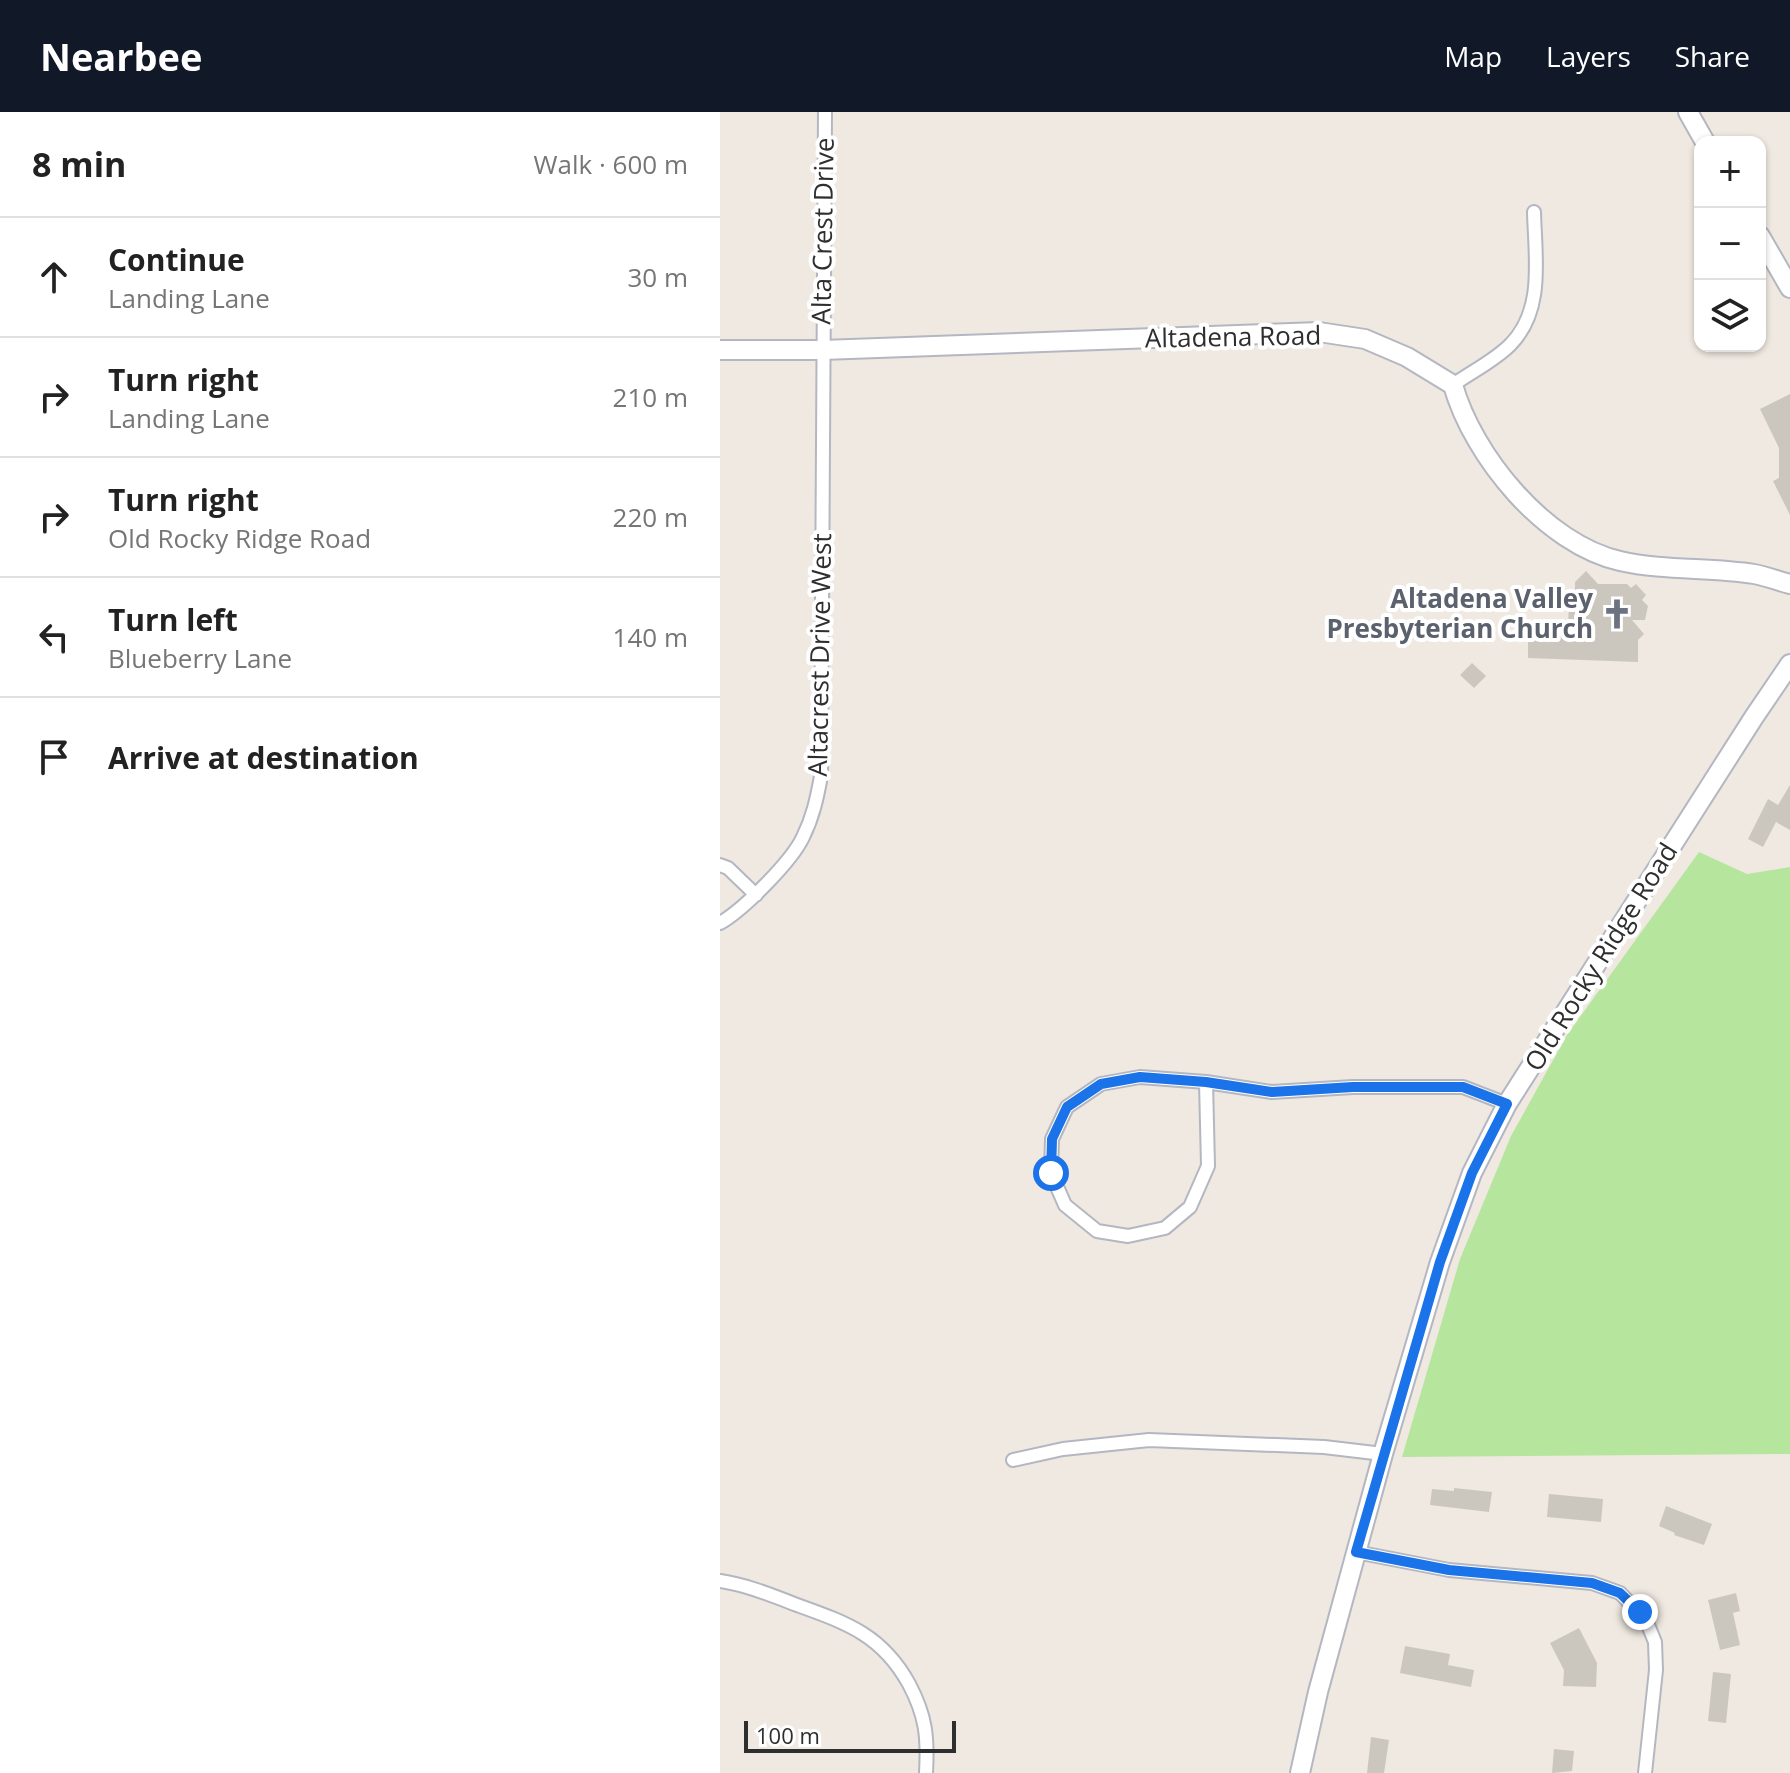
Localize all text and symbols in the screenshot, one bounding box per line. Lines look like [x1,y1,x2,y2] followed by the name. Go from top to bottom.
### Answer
[40,30,203,82] text: Nearbee
[1444,37,1502,75] text: Map
[1546,37,1631,75] text: Layers
[1675,37,1750,75] text: Share
[1694,136,1766,352] map controls
[1694,136,1766,208] button: +
[802,137,842,325] street label: Alta Crest Drive
[32,141,126,187] text: 8 min
[534,146,688,182] text: Walk · 600 m
[1694,208,1766,280] button: −
[108,239,245,280] text: Continue
[32,255,76,299] icon: ahead
[627,259,688,295] text: 30 m
[108,280,270,316] text: Landing Lane
[1694,280,1766,352] button: layers
[1144,316,1321,356] street label: Altadena Road
[108,359,259,400] text: Turn right
[32,375,76,419] icon: right
[613,379,688,415] text: 210 m
[108,400,270,436] text: Landing Lane
[108,479,259,520] text: Turn right
[32,495,76,539] icon: right
[613,499,688,535] text: 220 m
[108,520,371,556] text: Old Rocky Ridge Road
[799,533,839,777] street label: Altacrest Drive West
[1326,580,1593,646] place label: Altadena Valley Presbyterian Church
[1600,597,1634,631] church icon: Altadena Valley Presbyterian Church
[108,599,238,640] text: Turn left
[32,615,76,659] icon: left
[613,619,688,655] text: 140 m
[108,640,292,676] text: Blueberry Lane
[32,735,76,779] icon: arrive
[108,737,419,778] text: Arrive at destination
[1515,835,1685,1078] street label: Old Rocky Ridge Road
[1033,1155,1069,1191] route start
[1622,1594,1658,1630] route end
[744,1717,956,1753] scale bar
[756,1720,820,1750] text: 100 m

